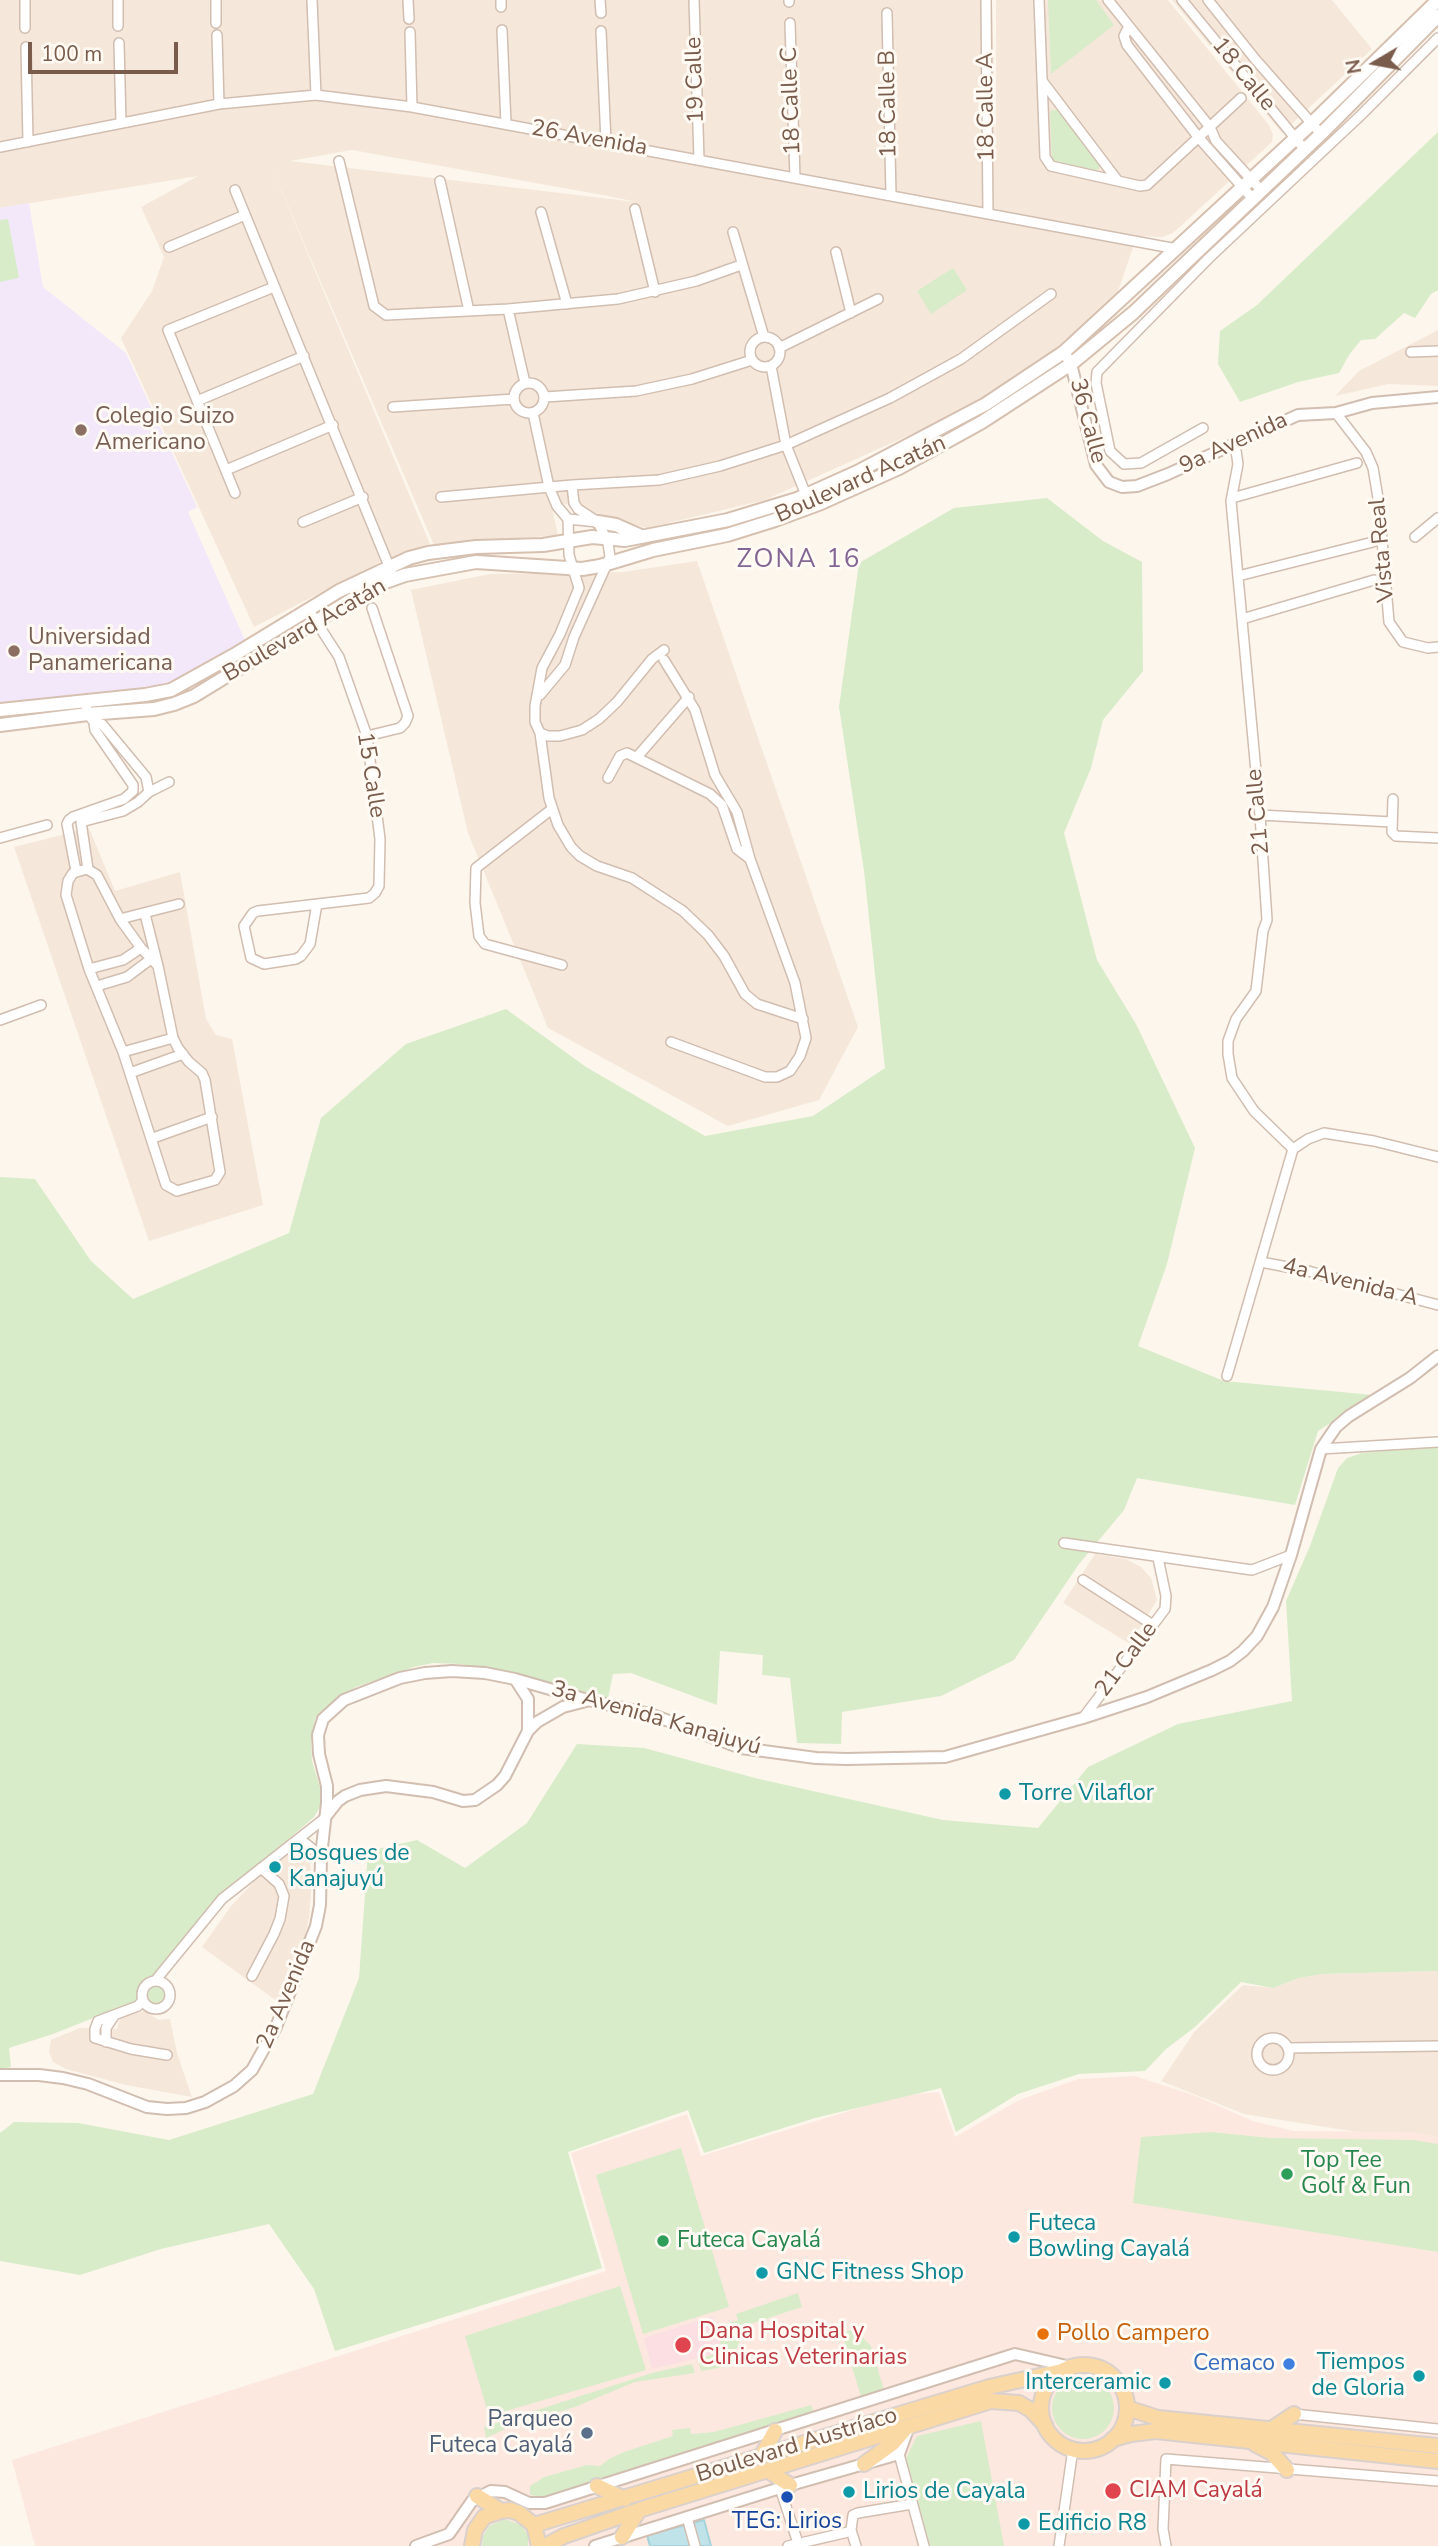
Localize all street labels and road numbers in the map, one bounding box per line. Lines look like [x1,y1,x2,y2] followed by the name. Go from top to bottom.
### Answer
[1205,33,1281,117] street label: 18 Calle
[681,36,711,124] street label: 19 Calle
[776,47,808,155] street label: 18 Calle C
[874,50,904,158] street label: 18 Calle B
[972,52,1002,162] street label: 18 Calle A
[529,115,649,163] street label: 26 Avenida
[1062,376,1112,466] street label: 36 Calle
[1176,407,1292,481] street label: 9a Avenida
[771,430,951,530] street label: Boulevard Acatán
[1365,497,1401,603] street label: Vista Real
[218,573,392,689] street label: Boulevard Acatán
[350,730,390,820] street label: 15 Calle
[1241,768,1277,856] street label: 21 Calle
[1279,1253,1421,1313] street label: 4a Avenida A
[1090,1617,1164,1703] street label: 21 Calle
[548,1676,764,1762] street label: 3a Avenida Kanajuyú
[252,1936,322,2054] street label: 2a Avenida
[693,2402,901,2490] street label: Boulevard Austríaco

